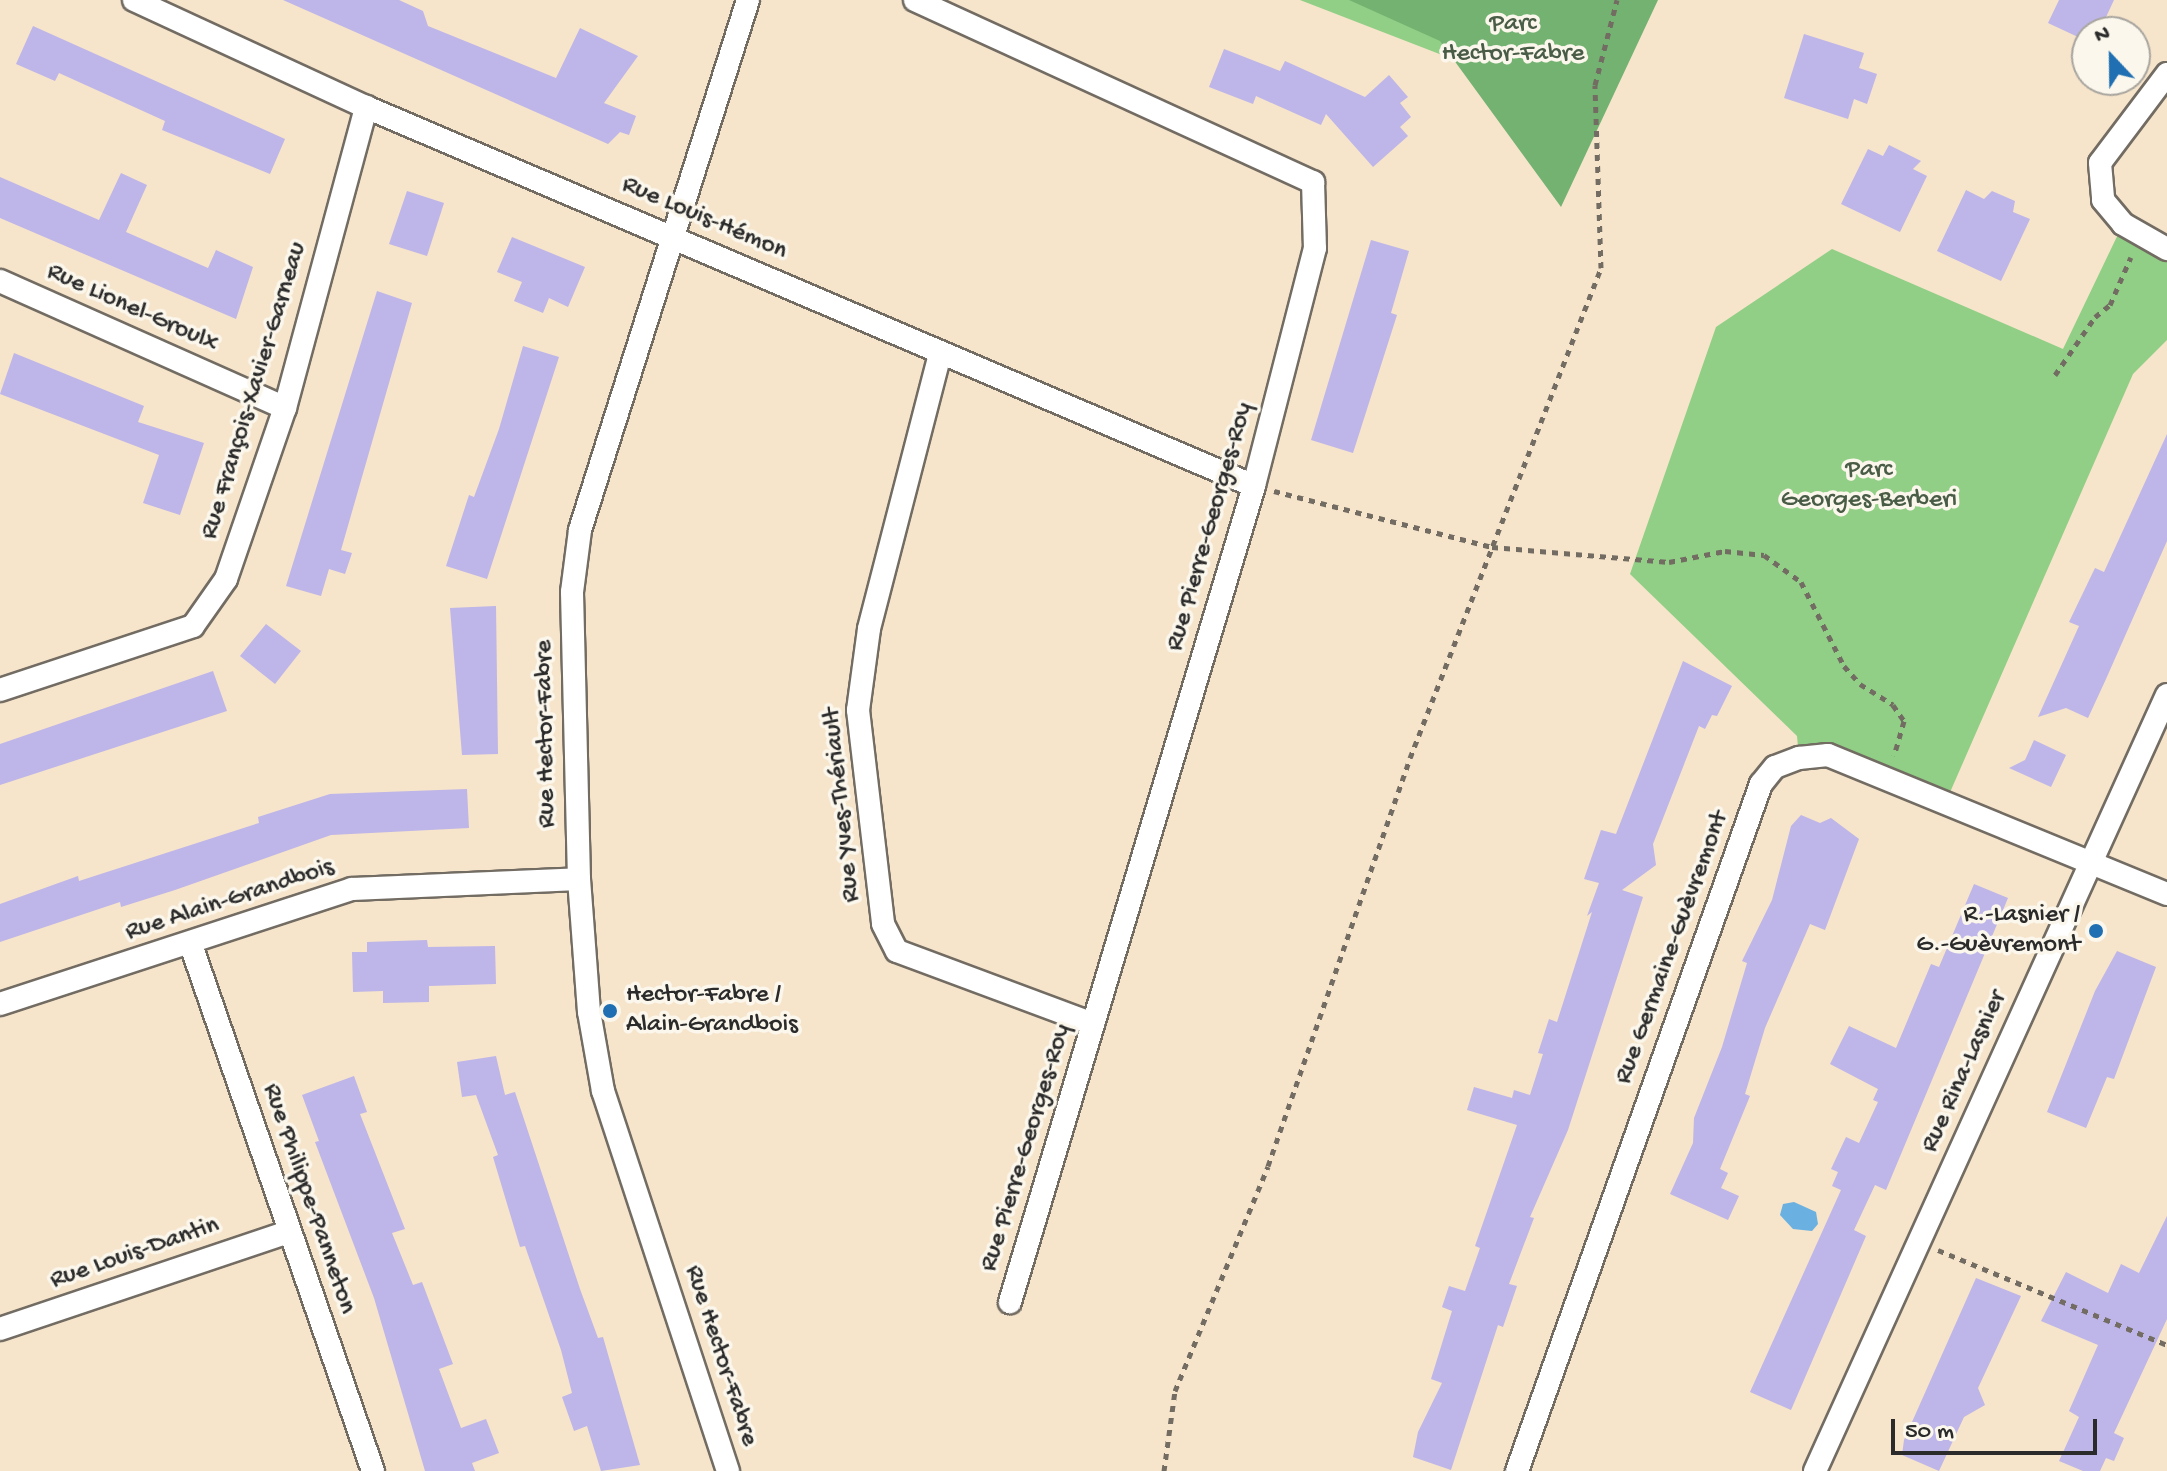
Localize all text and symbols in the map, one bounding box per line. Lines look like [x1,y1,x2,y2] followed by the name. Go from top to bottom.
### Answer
[1442,9,1584,70] park label: Parc Hector-Fabre
[2071,16,2151,96] north arrow
[2091,21,2114,50] text: N
[617,170,791,268] street label: Rue Louis-Hémon
[195,239,315,543] street label: Rue François-Xavier-Garneau
[41,257,223,361] street label: Rue Lionel-Groulx
[1161,399,1261,655] street label: Rue Pierre-Georges-Roy
[1781,455,1957,516] park label: Parc Georges-Berberi
[530,640,564,828] street label: Rue Hector-Fabre
[817,706,869,904] street label: Rue Yves-Thériault
[1609,807,1737,1089] street label: Rue Germaine-Guèvremont
[122,853,338,949] street label: Rue Alain-Grandbois
[1916,900,2080,962] place label: R.-Lasnier / G.-Guèvremont
[2087,922,2105,940] marker: R.-Lasnier / G.-Guèvremont
[626,980,798,1042] place label: Hector-Fabre / Alain-Grandbois
[1915,986,2015,1158] street label: Rue Rina-Lasnier
[601,1002,619,1020] marker: Hector-Fabre / Alain-Grandbois
[974,1020,1080,1276] street label: Rue Pierre-Georges-Roy
[254,1080,362,1318] street label: Rue Philippe-Panneton
[47,1211,223,1297] street label: Rue Louis-Dantin
[676,1262,764,1450] street label: Rue Hector-Fabre
[1895,1403,2101,1453] scale bar
[1905,1418,1954,1447] text: 50 m

